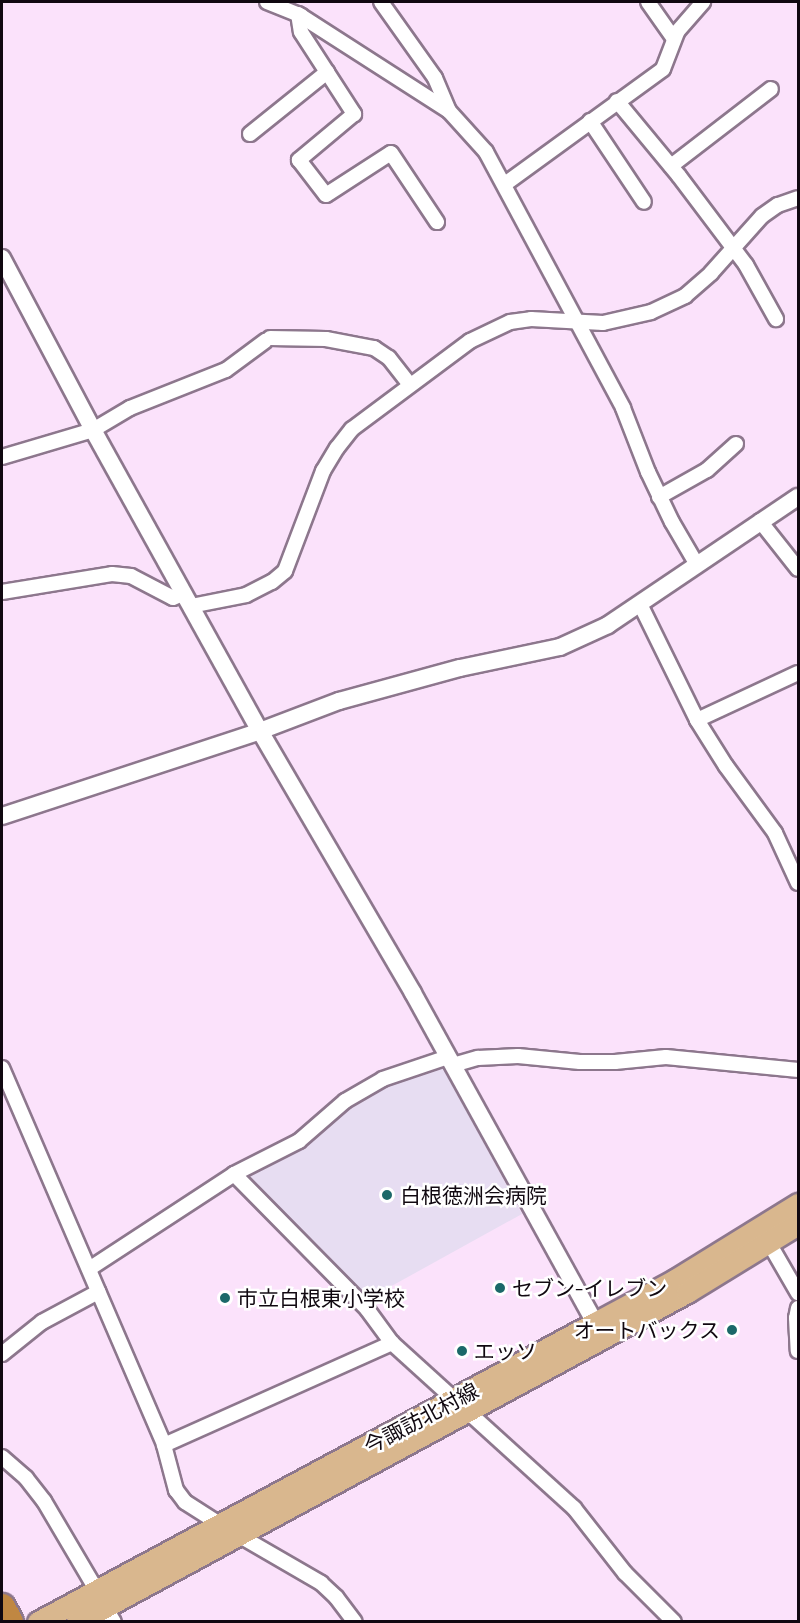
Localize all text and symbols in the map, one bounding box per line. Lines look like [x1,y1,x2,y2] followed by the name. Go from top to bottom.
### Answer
[400,1182,547,1208] place label: 白根徳洲会病院
[378,1186,396,1204] marker: 白根徳洲会病院
[512,1275,667,1301] place label: セブン-イレブン
[493,1281,507,1295] marker: セブン-イレブン
[237,1285,405,1311] place label: 市立白根東小学校
[218,1291,232,1305] marker: 市立白根東小学校
[573,1317,720,1343] place label: オートバックス
[725,1323,739,1337] marker: オートバックス
[474,1338,537,1364] place label: エッソ
[455,1344,469,1358] marker: エッソ
[359,1377,483,1459] street label: 今諏訪北村線

